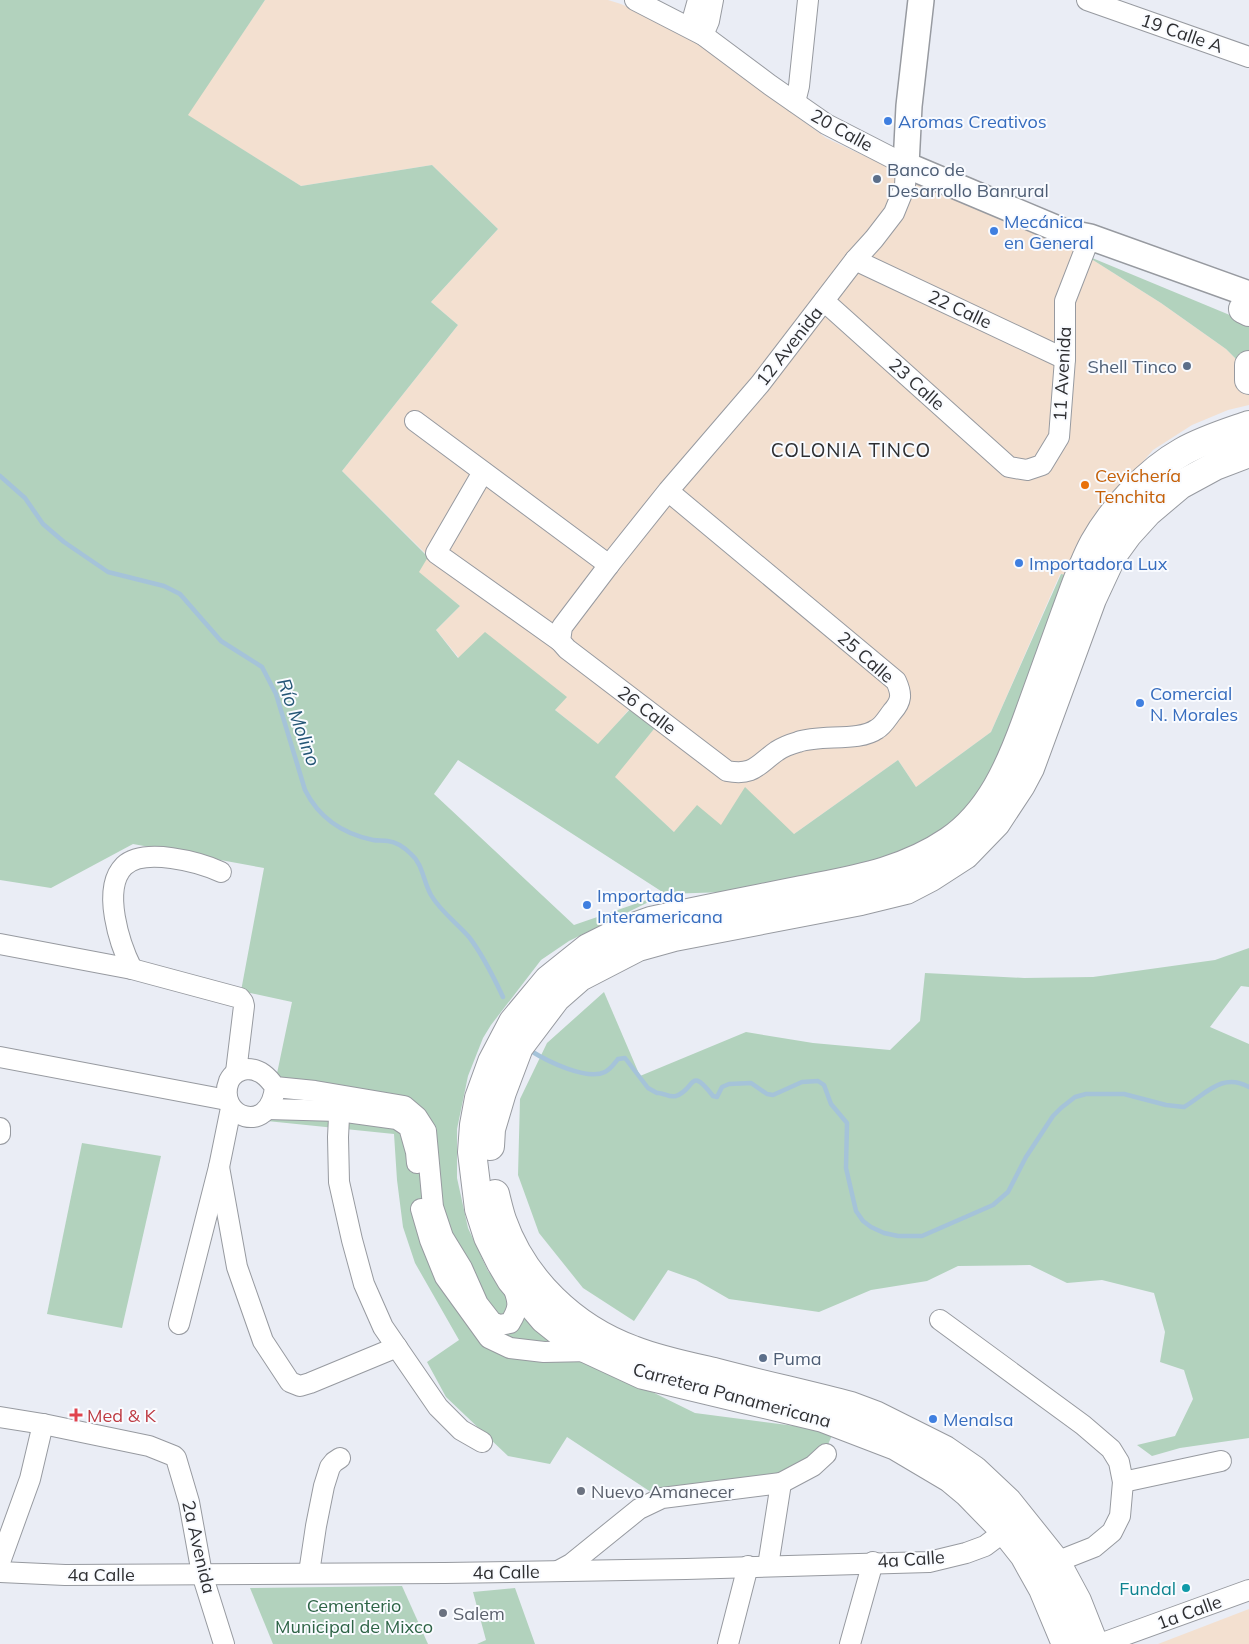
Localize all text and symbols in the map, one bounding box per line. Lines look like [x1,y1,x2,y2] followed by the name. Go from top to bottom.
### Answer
[1138,8,1226,58] street label: 19 Calle A
[807,104,877,156] street label: 20 Calle
[898,110,1047,133] place label: Aromas Creativos
[882,115,894,127] marker: Aromas Creativos
[887,158,1049,202] place label: Banco de Desarrollo Banrural
[871,173,883,185] marker: Banco de Desarrollo Banrural
[1004,210,1094,254] place label: Mecánica en General
[988,225,1000,237] marker: Mecánica en General
[925,284,995,334] street label: 22 Calle
[751,302,827,390] street label: 12 Avenida
[1048,326,1076,422] street label: 11 Avenida
[884,353,950,415] street label: 23 Calle
[1087,355,1177,378] place label: Shell Tinco
[1181,360,1193,372] marker: Shell Tinco
[771,438,931,462] district label: COLONIA TINCO
[1095,464,1181,508] place label: Cevichería Tenchita
[1079,479,1091,491] marker: Cevichería Tenchita
[1029,552,1168,575] place label: Importadora Lux
[1013,557,1025,569] marker: Importadora Lux
[833,626,899,688] street label: 25 Calle
[272,675,326,769] water label: Río Molino
[613,681,681,739] street label: 26 Calle
[1150,682,1238,726] place label: Comercial N. Morales
[1134,697,1146,709] marker: Comercial N. Morales
[597,884,723,928] place label: Importada Interamericana
[581,899,593,911] marker: Importada Interamericana
[773,1347,822,1370] place label: Puma
[757,1352,769,1364] marker: Puma
[630,1357,834,1433] street label: Carretera Panamericana
[87,1404,157,1427] place label: Med & K
[69,1408,83,1422] marker: Med & K
[943,1408,1014,1431] place label: Menalsa
[927,1413,939,1425] marker: Menalsa
[591,1480,735,1503] place label: Nuevo Amanecer
[575,1485,587,1497] marker: Nuevo Amanecer
[177,1498,221,1596] street label: 2a Avenida
[877,1545,945,1573] street label: 4a Calle
[472,1560,540,1584] street label: 4a Calle
[67,1563,135,1586] street label: 4a Calle
[1119,1577,1176,1600] place label: Fundal
[1180,1582,1192,1594] marker: Fundal
[1153,1590,1225,1634] street label: 1a Calle
[275,1594,433,1638] park label: Cementerio Municipal de Mixco
[453,1602,505,1625] place label: Salem
[437,1607,449,1619] marker: Salem

